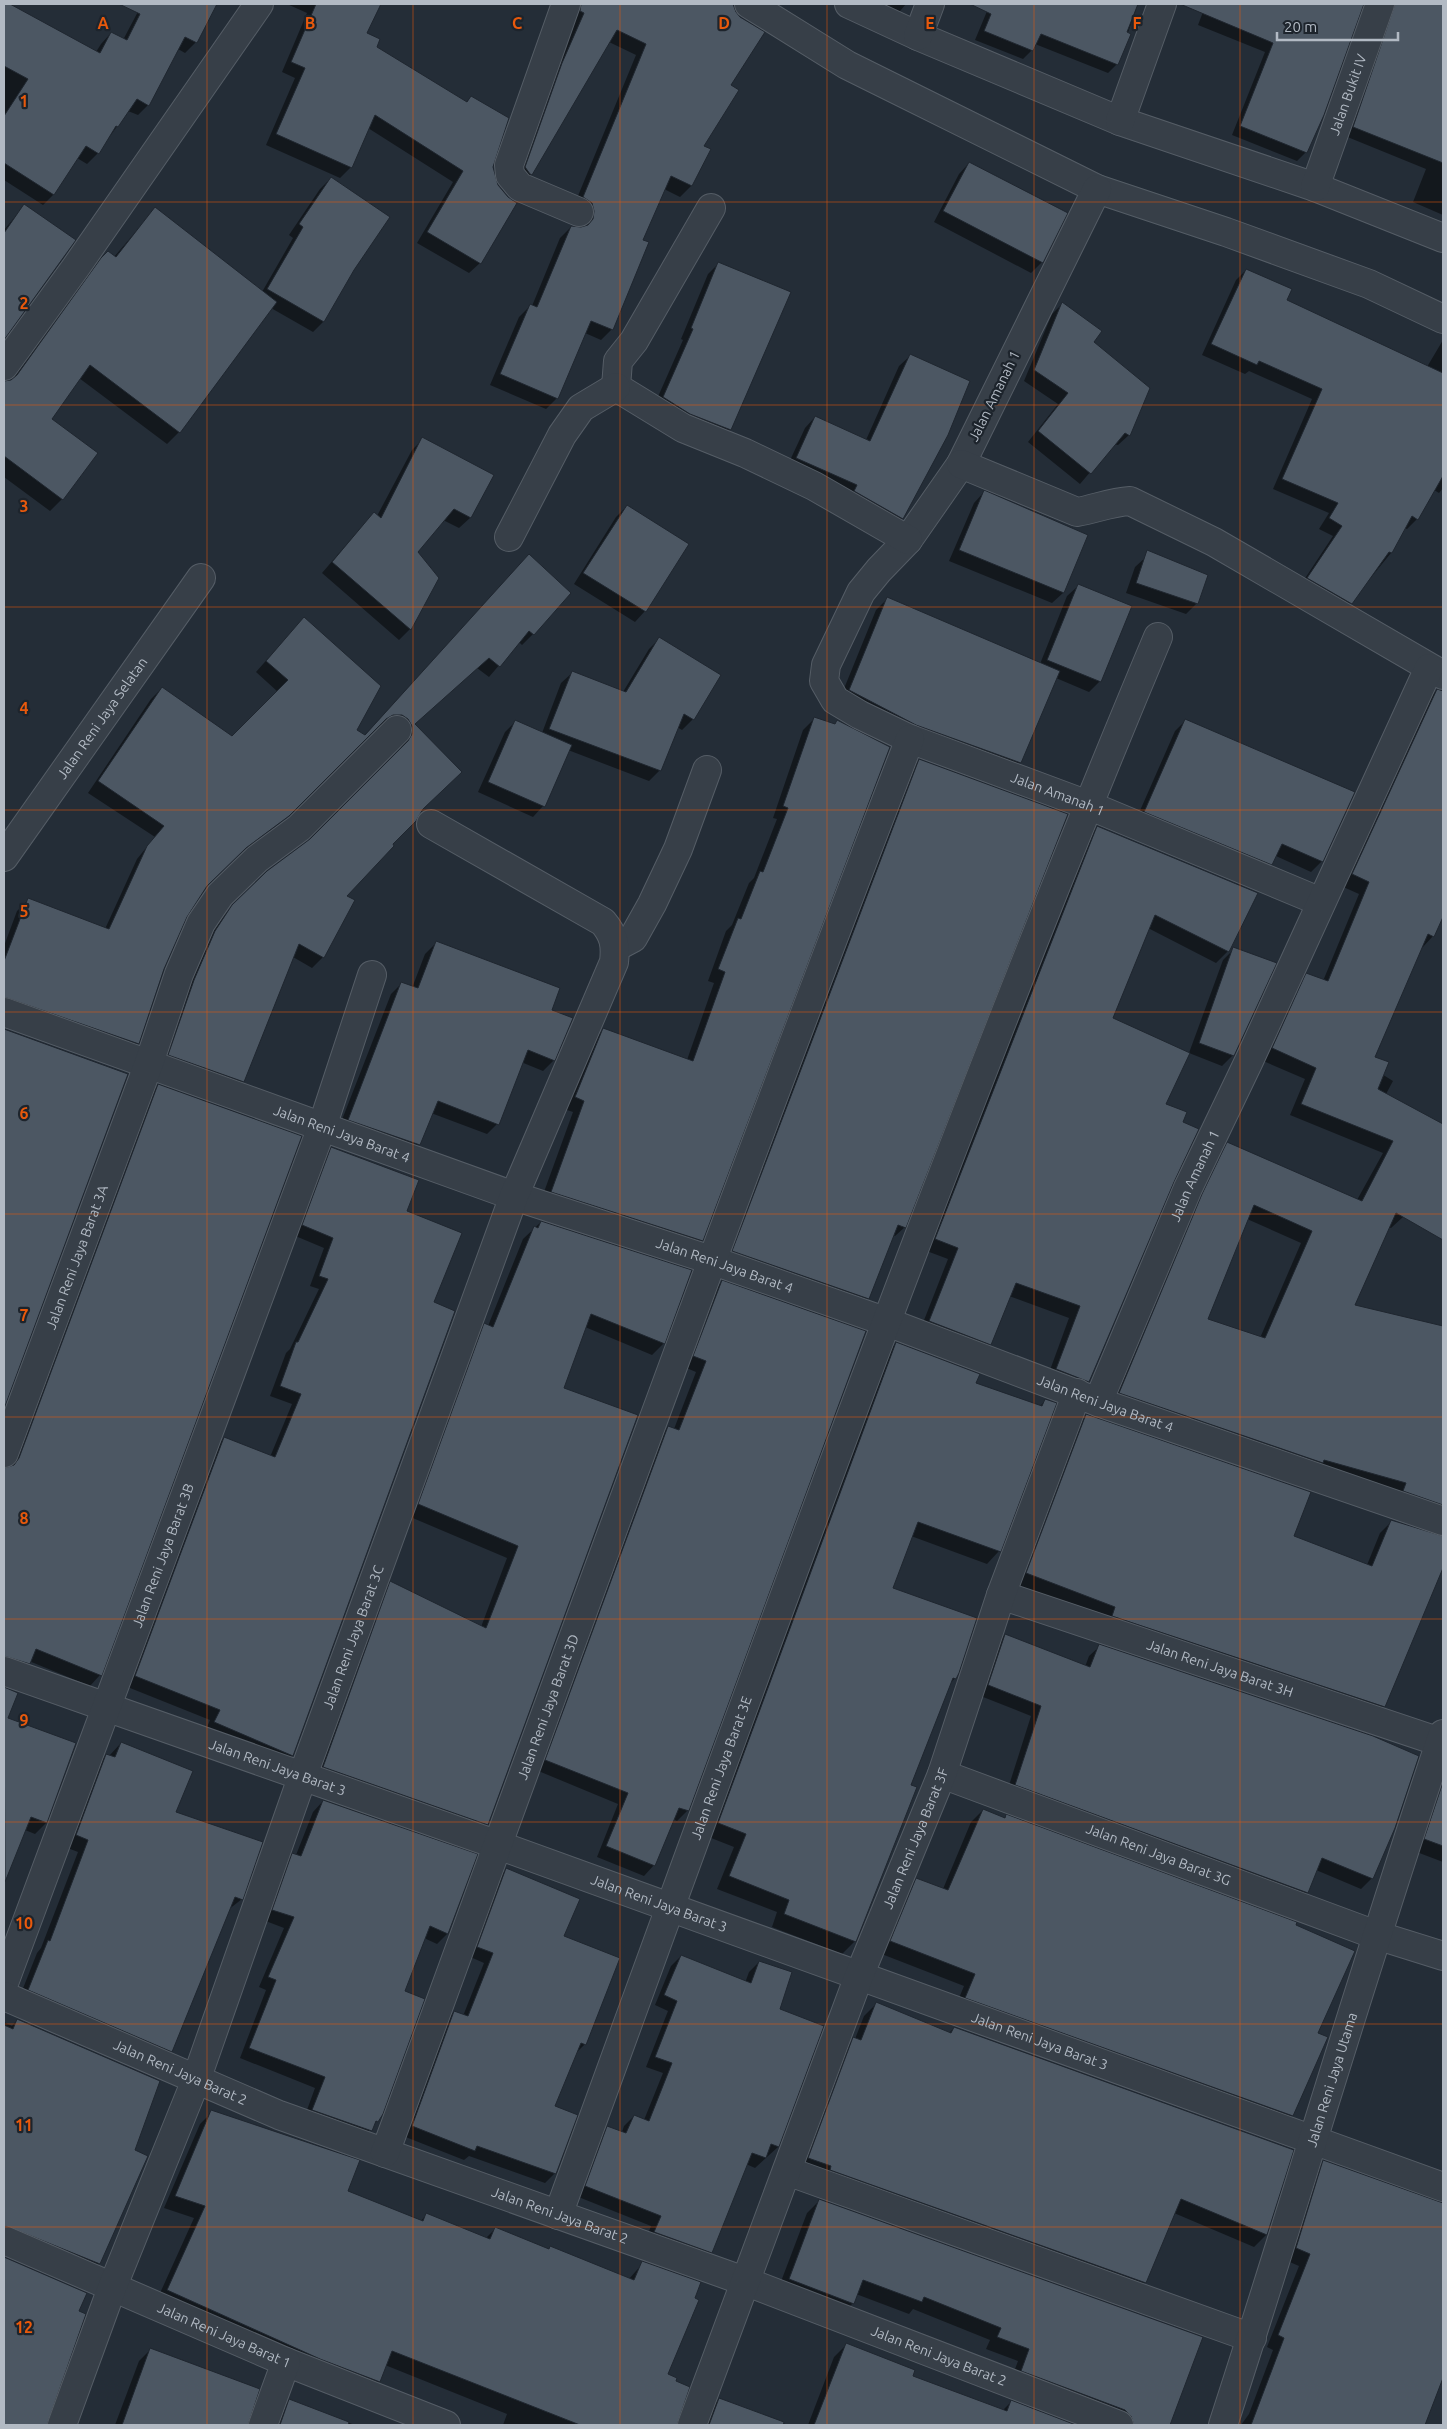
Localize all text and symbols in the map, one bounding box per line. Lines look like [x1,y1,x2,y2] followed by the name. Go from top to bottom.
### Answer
[1277,10,1398,42] scale bar
[97,14,109,32] text: A
[305,14,315,32] text: B
[512,14,522,32] text: C
[718,14,730,32] text: D
[925,14,935,32] text: E
[1133,14,1142,32] text: F
[1284,18,1317,35] text: 20 m
[1326,52,1370,137] street label: Jalan Bukit IV
[19,92,29,110] text: 1
[19,294,29,312] text: 2
[965,348,1023,444] street label: Jalan Amanah 1
[19,497,29,515] text: 3
[54,654,150,782] street label: Jalan Reni Jaya Selatan
[19,699,29,717] text: 4
[1009,769,1107,819] street label: Jalan Amanah 1
[19,902,29,920] text: 5
[271,1102,412,1166] street label: Jalan Reni Jaya Barat 4
[19,1104,29,1122] text: 6
[1167,1127,1223,1224] street label: Jalan Amanah 1
[43,1183,111,1332] street label: Jalan Reni Jaya Barat 3A
[654,1235,795,1296] street label: Jalan Reni Jaya Barat 4
[19,1306,29,1324] text: 7
[1035,1372,1176,1435] street label: Jalan Reni Jaya Barat 4
[129,1481,197,1630] street label: Jalan Reni Jaya Barat 3B
[19,1509,29,1527] text: 8
[320,1563,387,1712] street label: Jalan Reni Jaya Barat 3C
[514,1632,582,1782] street label: Jalan Reni Jaya Barat 3D
[1145,1636,1295,1700] street label: Jalan Reni Jaya Barat 3H
[688,1694,755,1842] street label: Jalan Reni Jaya Barat 3E
[19,1711,29,1729] text: 9
[207,1736,348,1799] street label: Jalan Reni Jaya Barat 3
[879,1766,952,1911] street label: Jalan Reni Jaya Barat 3F
[1084,1820,1233,1888] street label: Jalan Reni Jaya Barat 3G
[589,1871,729,1935] street label: Jalan Reni Jaya Barat 3
[15,1914,33,1932] text: 10
[970,2009,1110,2073] street label: Jalan Reni Jaya Barat 3
[1303,2010,1360,2149] street label: Jalan Reni Jaya Utama
[111,2036,249,2108] street label: Jalan Reni Jaya Barat 2
[15,2116,33,2134] text: 11
[490,2184,630,2247] street label: Jalan Reni Jaya Barat 2
[155,2299,293,2371] street label: Jalan Reni Jaya Barat 1
[15,2318,33,2336] text: 12
[869,2322,1009,2389] street label: Jalan Reni Jaya Barat 2

